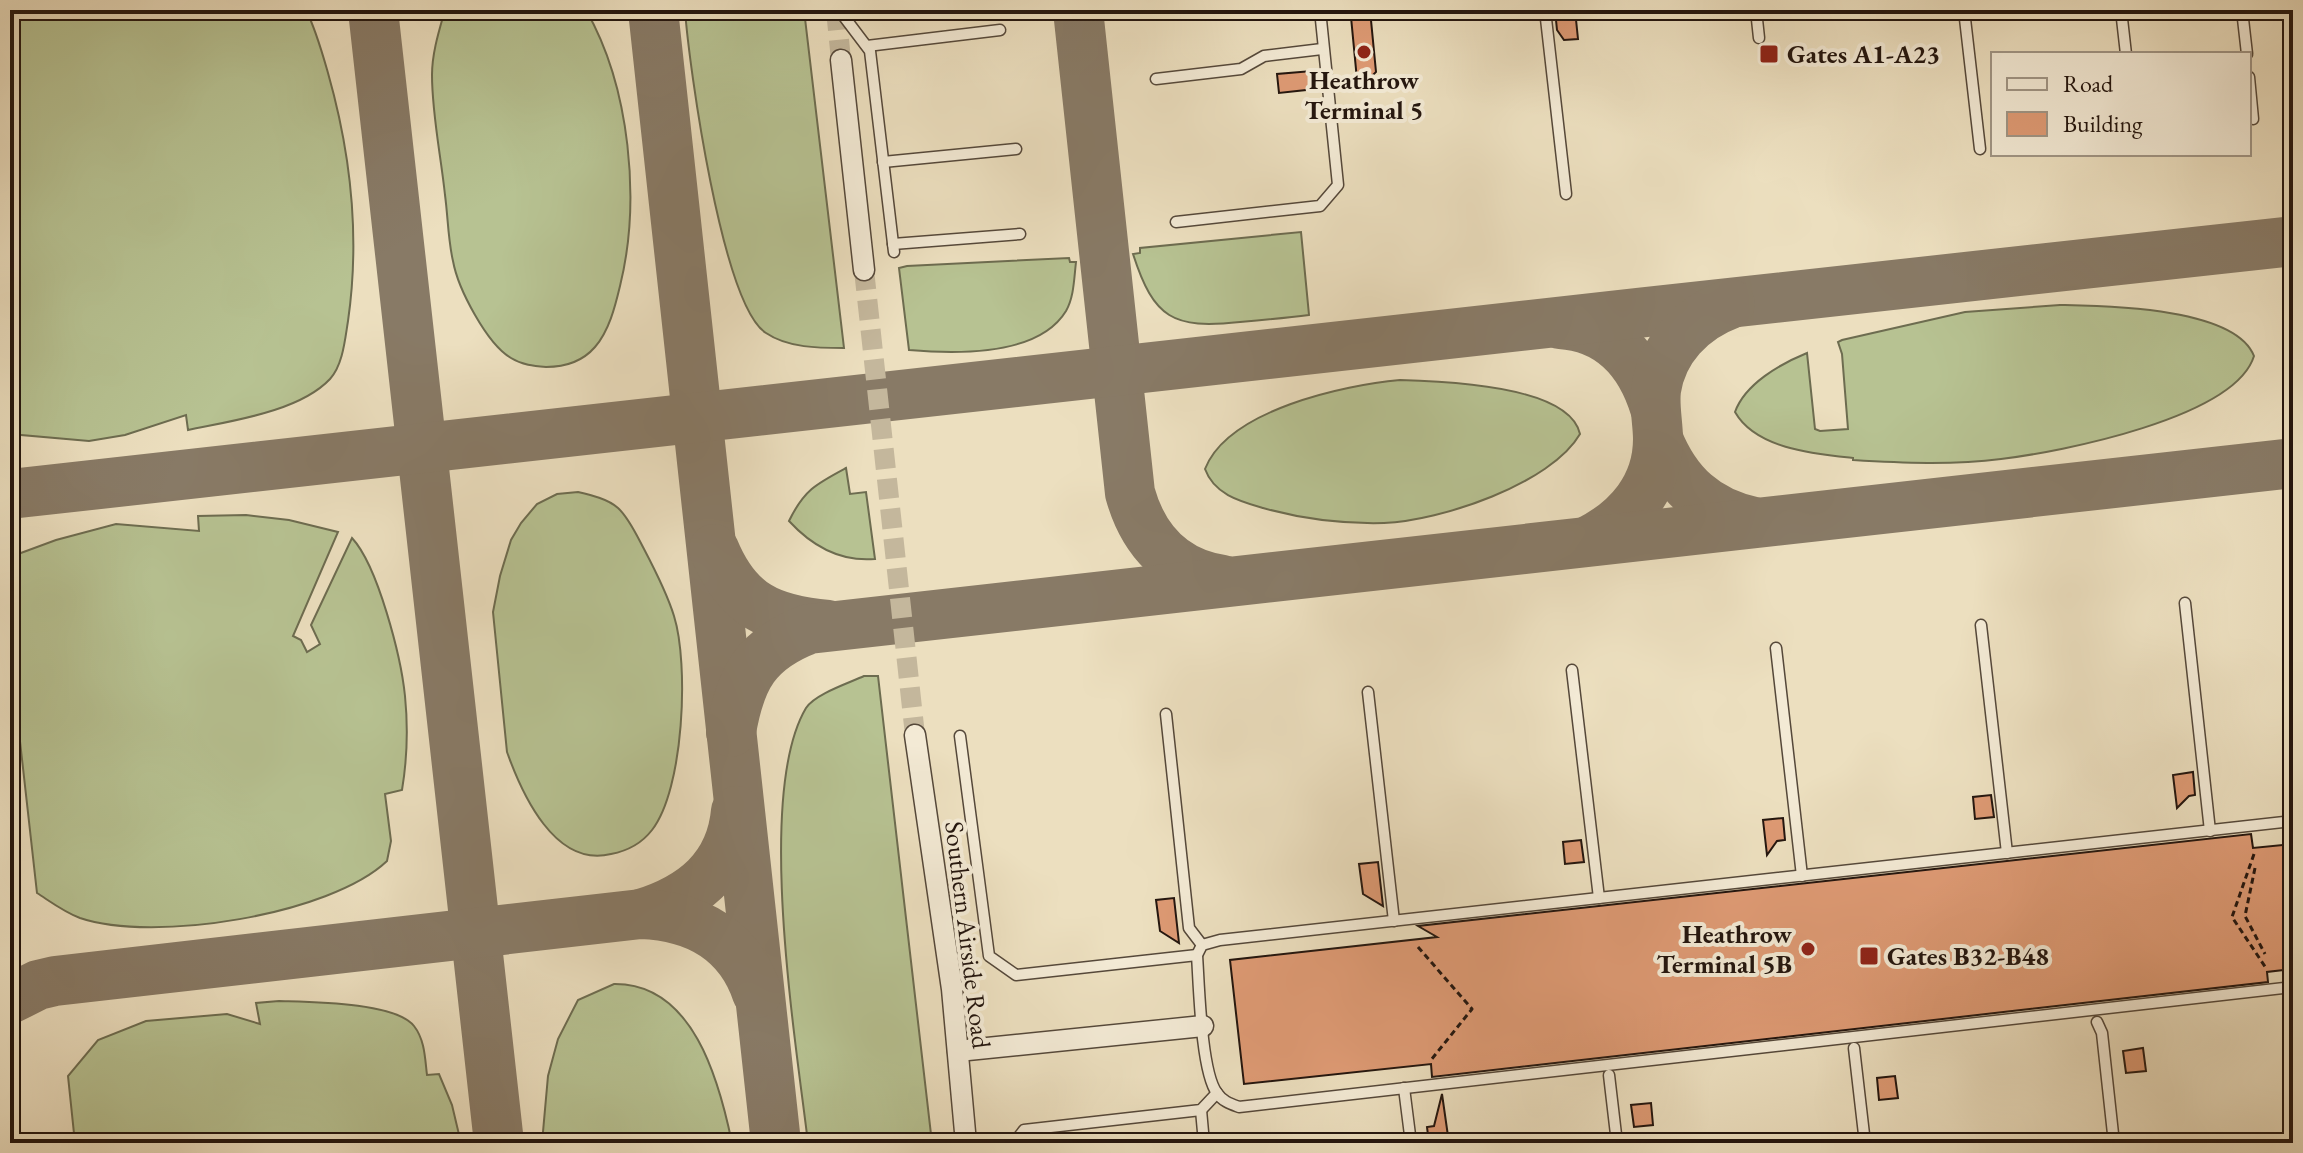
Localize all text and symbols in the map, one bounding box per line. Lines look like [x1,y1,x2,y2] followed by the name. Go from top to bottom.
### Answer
[1787,37,1940,71] place label: Gates A1-A23
[1355,43,1373,61] marker: Heathrow Terminal 5
[1758,43,1780,65] marker: Gates A1-A23
[1991,52,2251,156] legend
[1304,63,1424,127] place label: Heathrow Terminal 5
[2063,68,2114,99] text: Road
[2063,108,2143,139] text: Building
[937,819,999,1051] street label: Southern Airside Road
[1656,917,1792,981] place label: Heathrow Terminal 5B
[1887,939,2049,973] place label: Gates B32-B48
[1799,940,1817,958] marker: Heathrow Terminal 5B
[1858,945,1880,967] marker: Gates B32-B48

